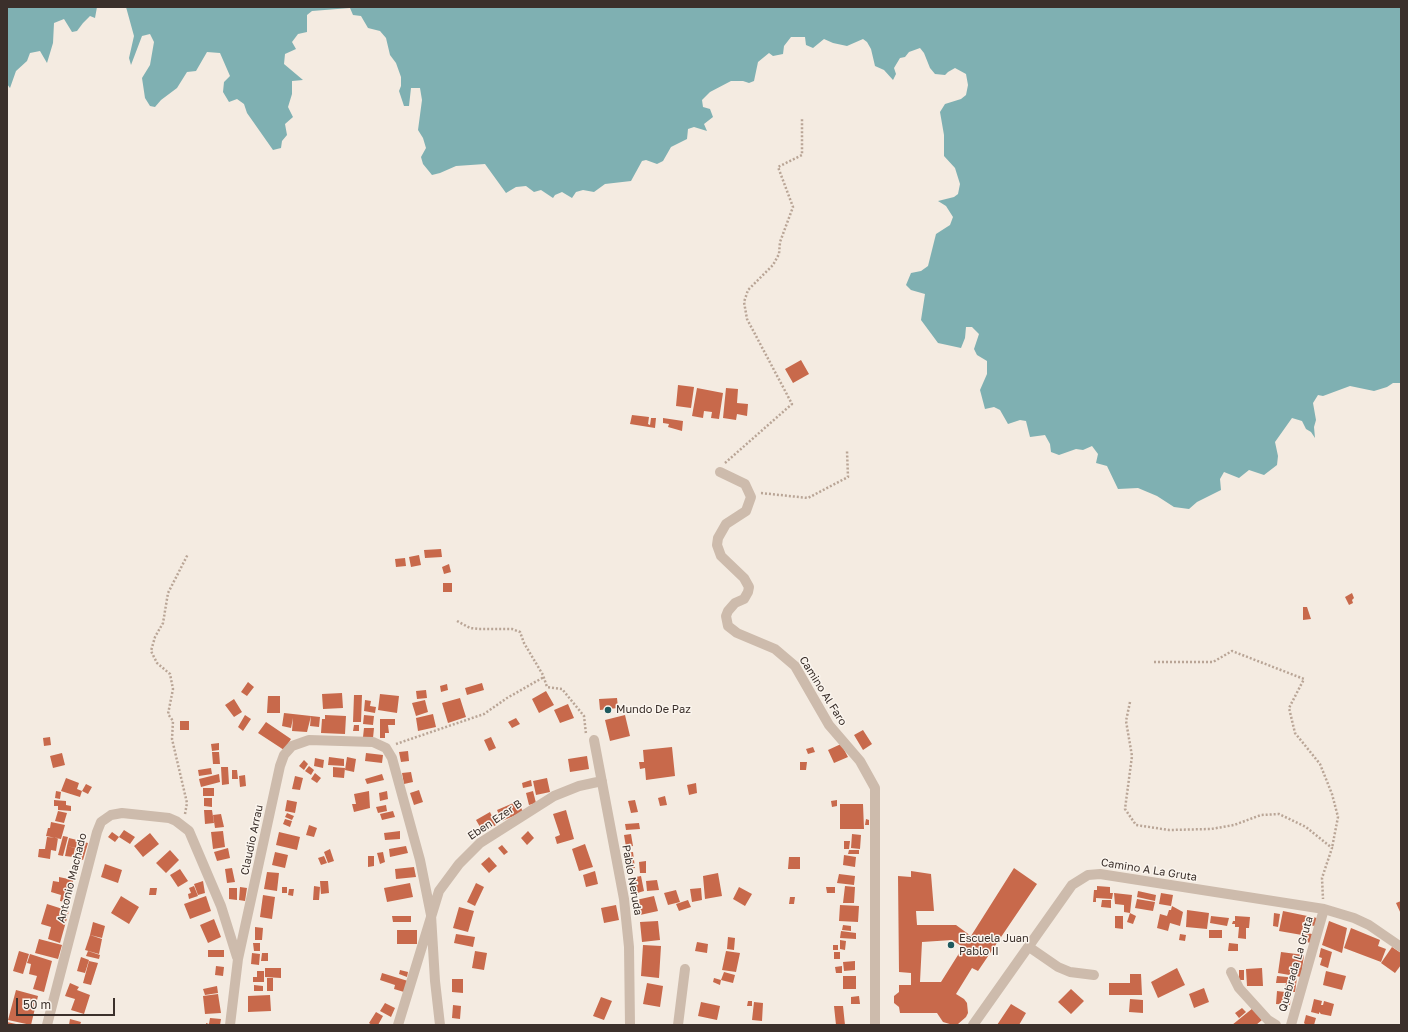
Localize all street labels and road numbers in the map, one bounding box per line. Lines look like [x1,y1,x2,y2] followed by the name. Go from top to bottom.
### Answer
[796,654,850,728] street label: Camino Al Faro
[465,797,525,843] street label: Eben Ezer B
[238,804,266,876] street label: Claudio Arrau
[54,832,90,924] street label: Antonio Machado
[619,844,645,916] street label: Pablo Neruda
[1100,856,1198,884] street label: Camino A La Gruta
[1276,915,1316,1013] street label: Quebrada La Gruta

